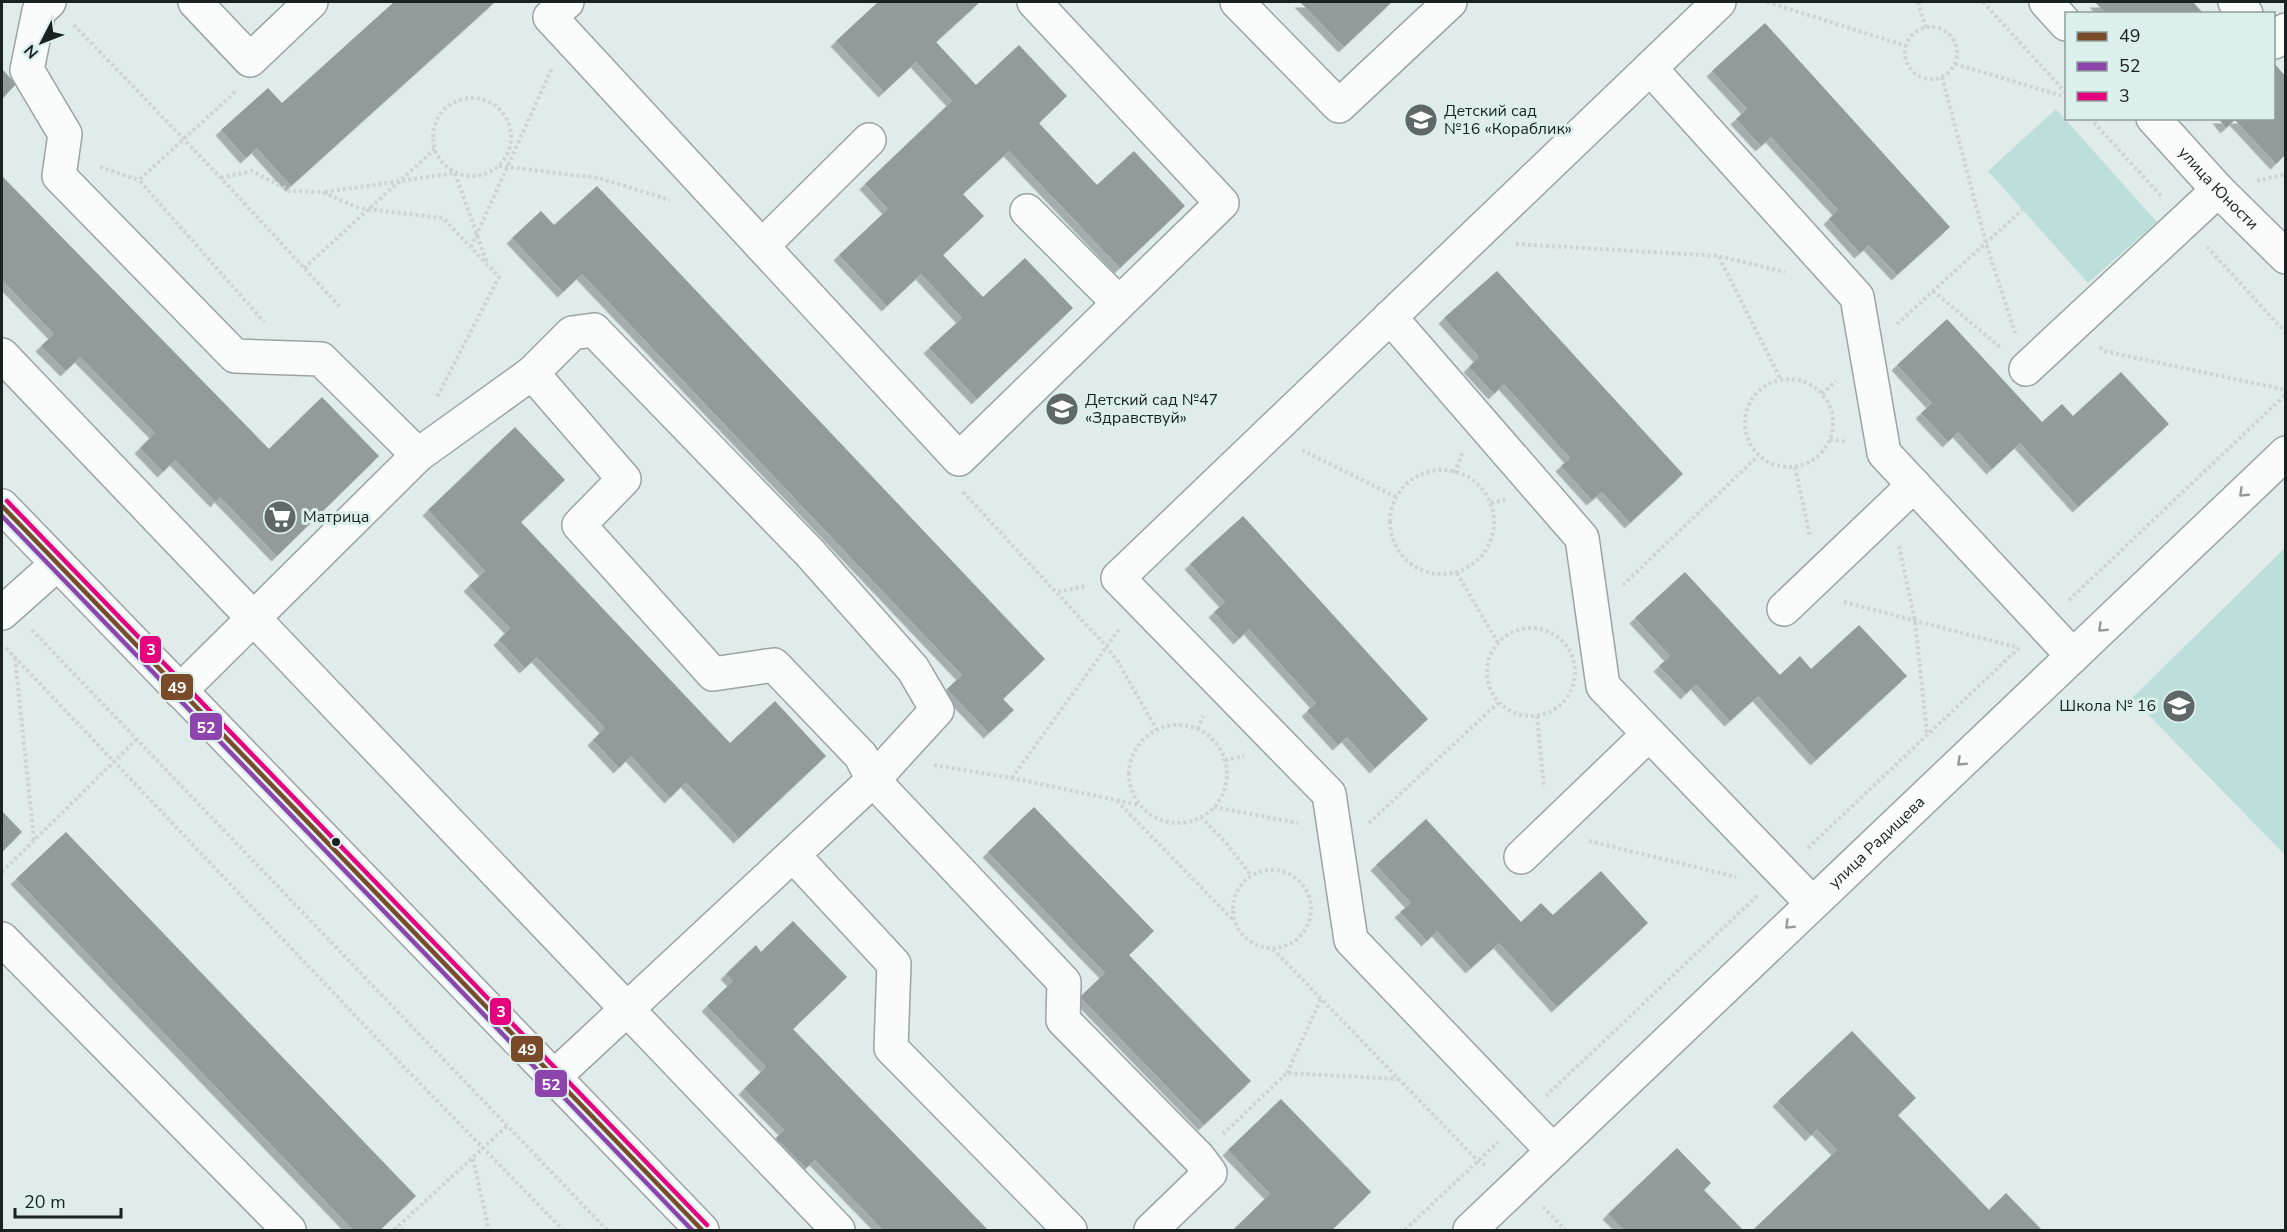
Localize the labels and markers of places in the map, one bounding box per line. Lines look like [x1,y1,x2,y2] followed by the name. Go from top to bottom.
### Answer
[1444,100,1572,140] place label: Детский сад №16 «Кораблик»
[1403,102,1439,138] school or university icon: Детский сад №16 «Кораблик»
[1085,389,1218,429] place label: Детский сад №47 «Здравствуй»
[1044,391,1080,427] school or university icon: Детский сад №47 «Здравствуй»
[262,499,298,535] supermarket icon: Матрица
[303,506,369,528] place label: Матрица
[2161,688,2197,724] school or university icon: Школа № 16
[2059,695,2156,717] place label: Школа № 16
[330,836,342,848] unlabelled marker

